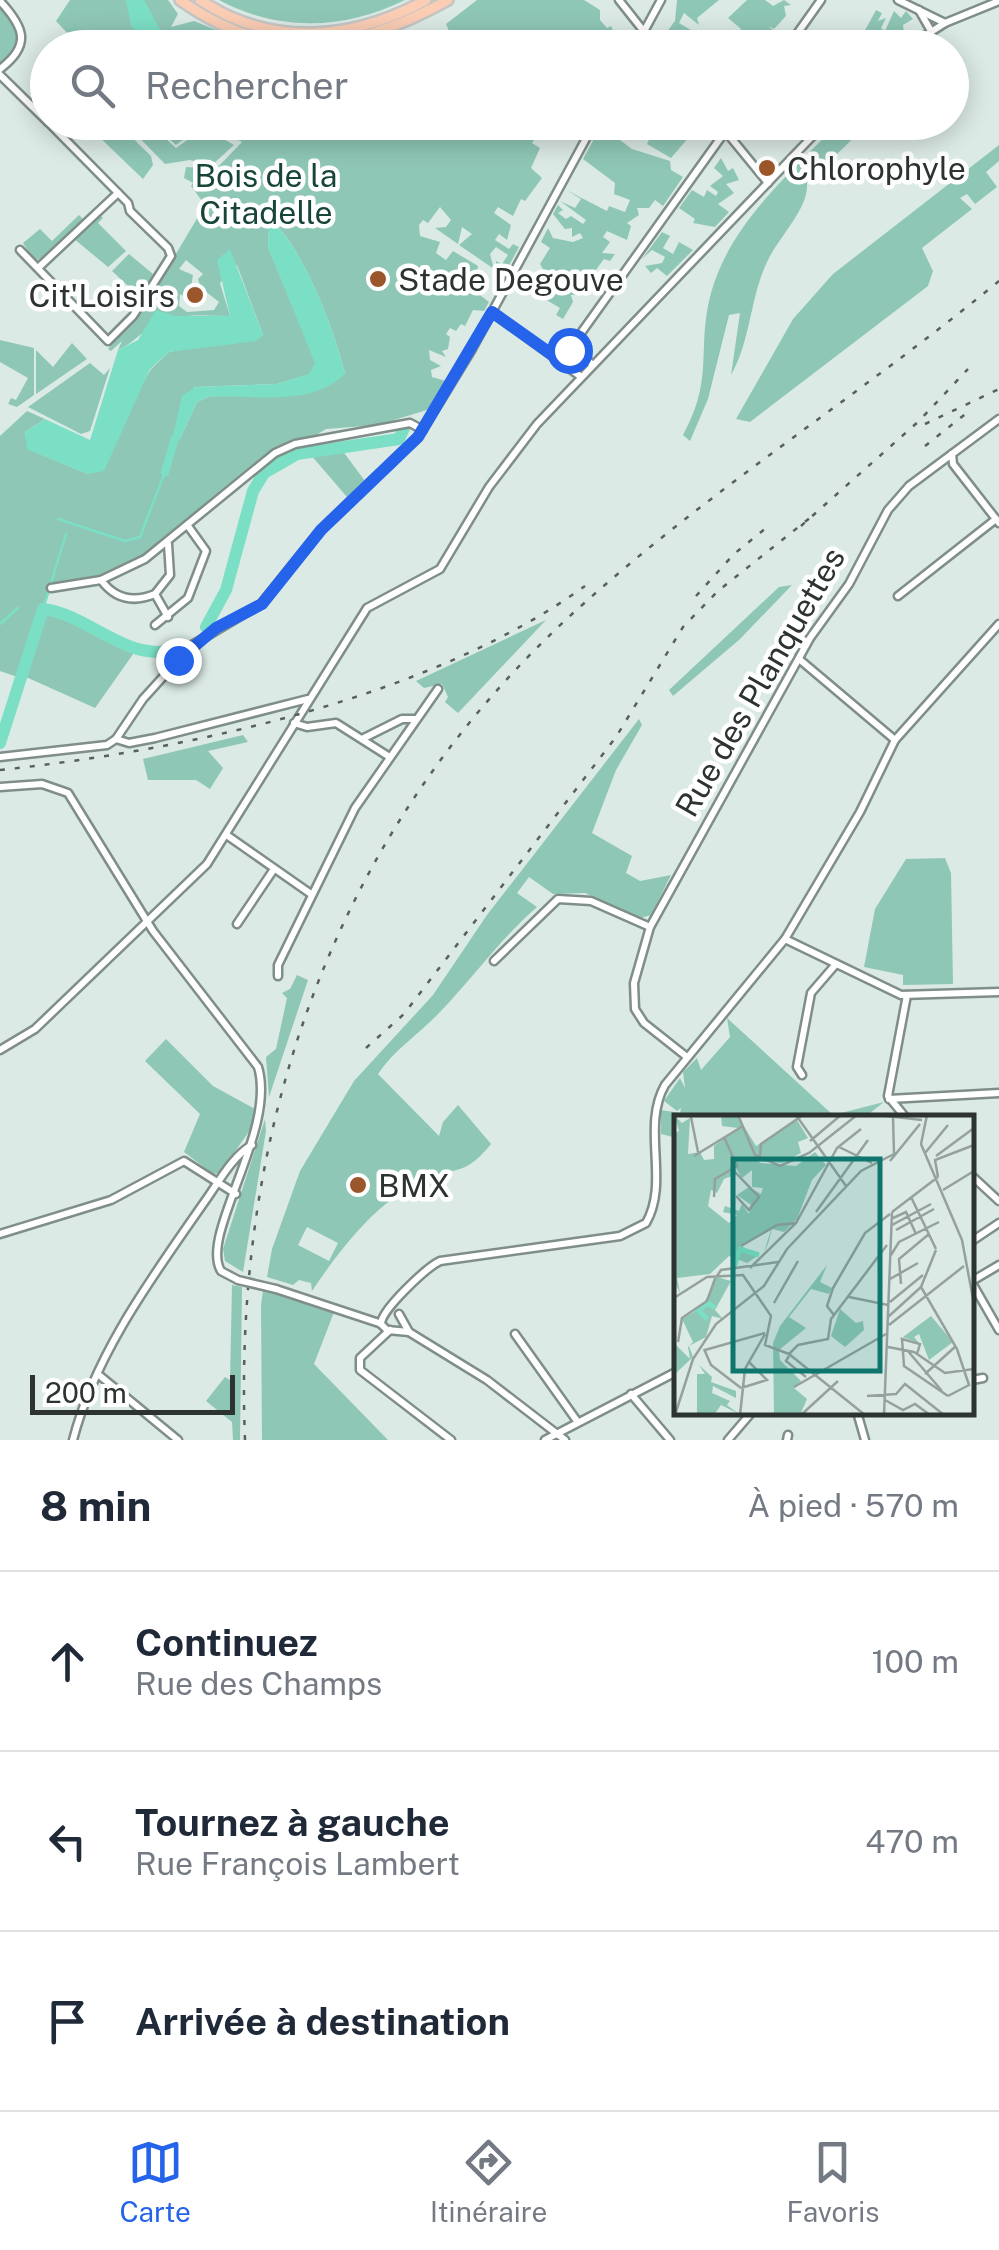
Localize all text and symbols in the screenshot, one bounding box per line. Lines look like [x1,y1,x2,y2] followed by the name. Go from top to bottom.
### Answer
[30,30,969,140] search box
[65,58,120,113] icon: search
[145,63,349,108] text: Rechercher
[787,150,966,187] place label: Chlorophyle
[194,157,338,231] park label: Bois de la Citadelle
[756,157,778,179] marker: Chlorophyle
[398,261,624,298] place label: Stade Degouve
[367,268,389,290] marker: Stade Degouve
[29,277,175,314] place label: Cit'Loisirs
[184,284,206,306] marker: Cit'Loisirs
[547,328,593,374] route start
[668,541,852,823] street label: Rue des Planquettes
[156,638,202,684] route end
[674,1115,974,1415] inset map
[378,1167,450,1204] place label: BMX
[347,1174,369,1196] marker: BMX
[30,1370,235,1414] scale bar
[45,1376,127,1409] text: 200 m
[40,1481,152,1530] text: 8 min
[748,1487,959,1524] text: À pied · 570 m
[135,1620,318,1665] text: Continuez
[40,1634,95,1689] icon: ahead
[872,1643,959,1680] text: 100 m
[135,1665,382,1702] text: Rue des Champs
[135,1800,450,1845] text: Tournez à gauche
[40,1814,95,1869] icon: left
[865,1823,959,1860] text: 470 m
[135,1845,460,1882] text: Rue François Lambert
[40,1994,95,2049] icon: arrive
[135,1999,510,2044] text: Arrivée à destination
[119,2135,191,2228] tab: Carte
[430,2135,547,2228] tab: Itinéraire
[786,2135,879,2228] tab: Favoris

